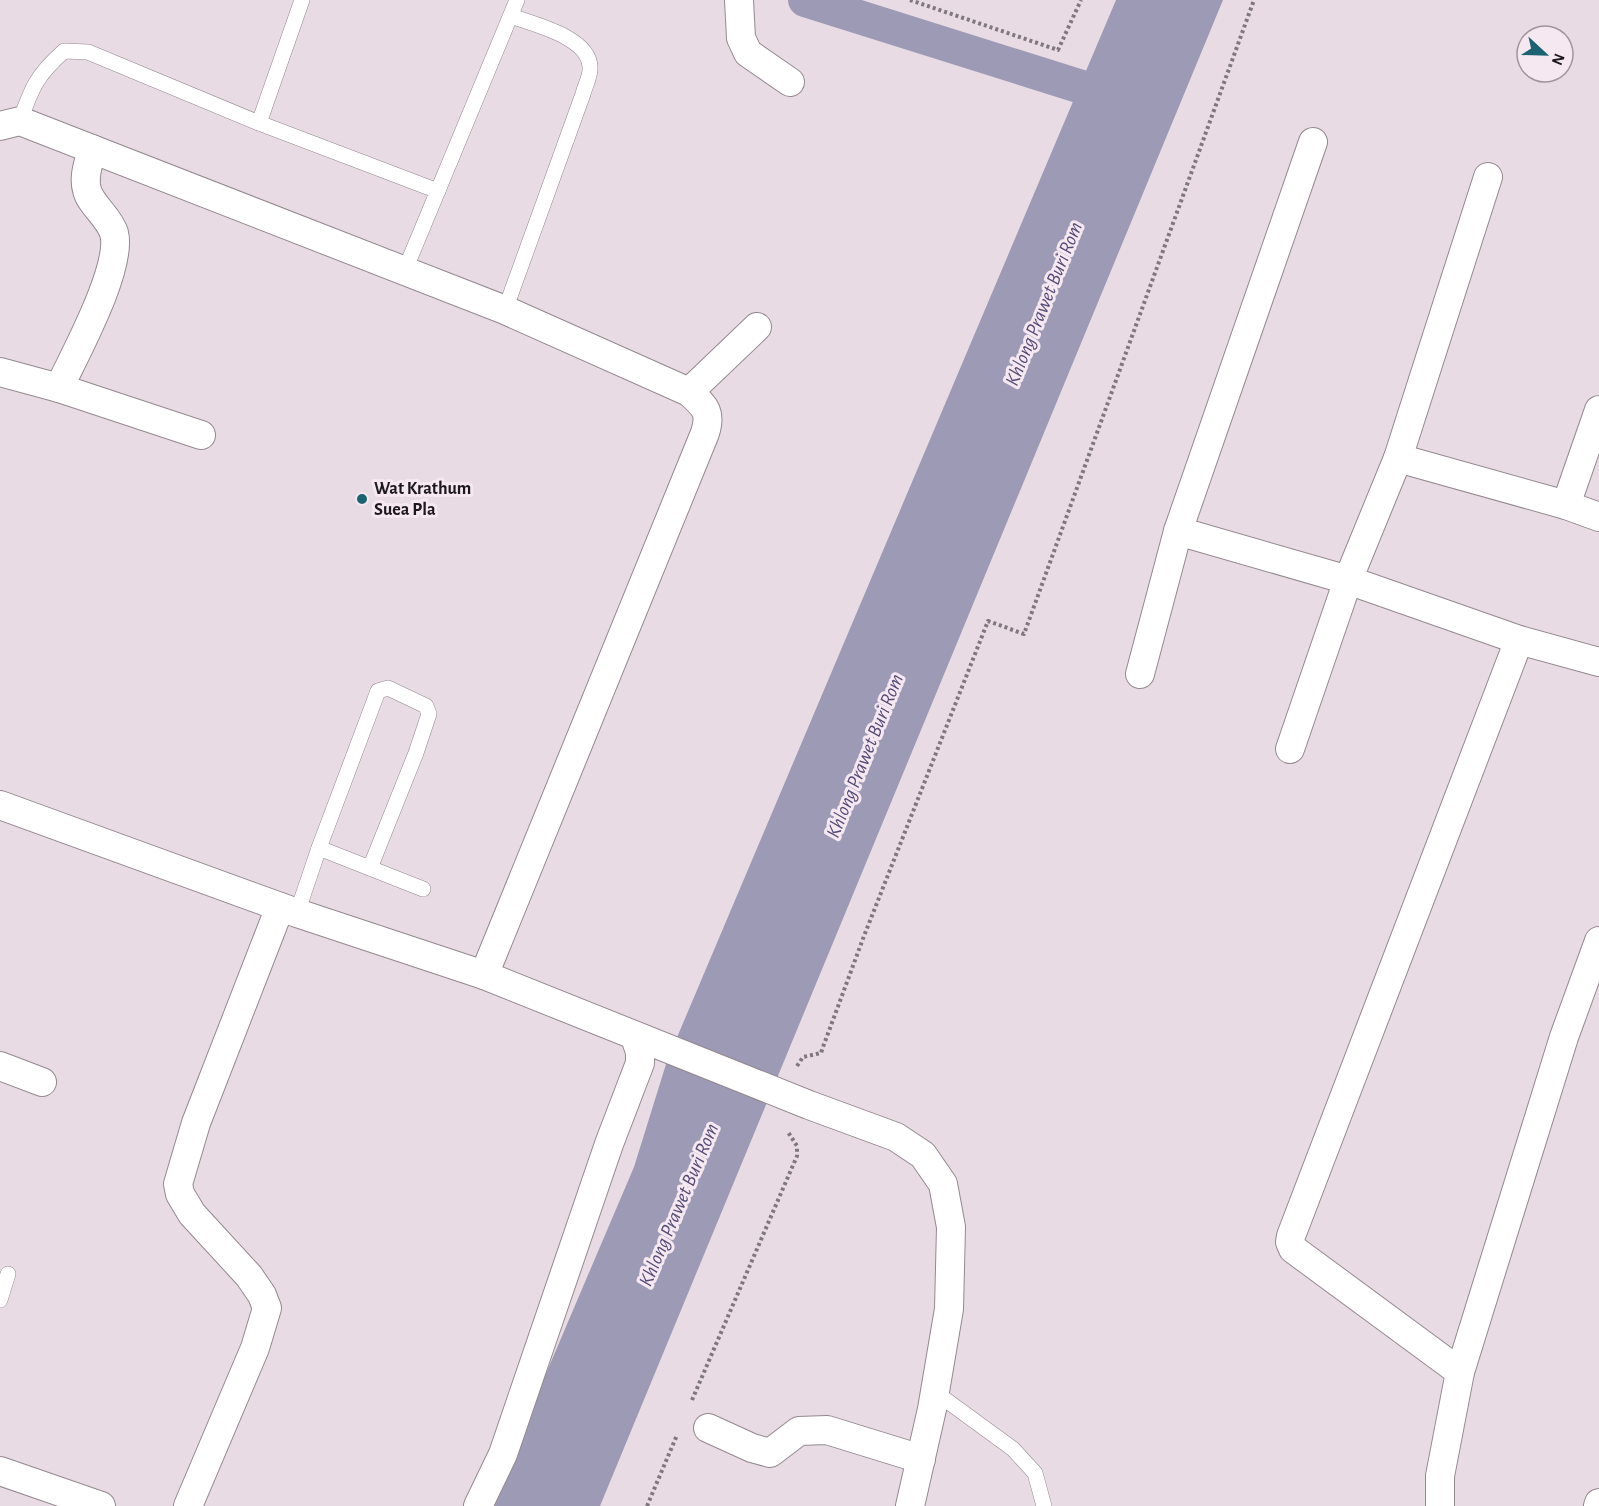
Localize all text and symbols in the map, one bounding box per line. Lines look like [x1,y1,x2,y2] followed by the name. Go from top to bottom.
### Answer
[1515,24,1575,84] north arrow
[1548,51,1567,67] text: N
[1002,219,1086,389] water label: Khlong Prawet Buri Rom
[374,480,471,519] place label: Wat Krathum Suea Pla
[355,492,369,506] marker: Wat Krathum Suea Pla
[823,671,907,841] water label: Khlong Prawet Buri Rom
[636,1121,722,1289] water label: Khlong Prawet Buri Rom

